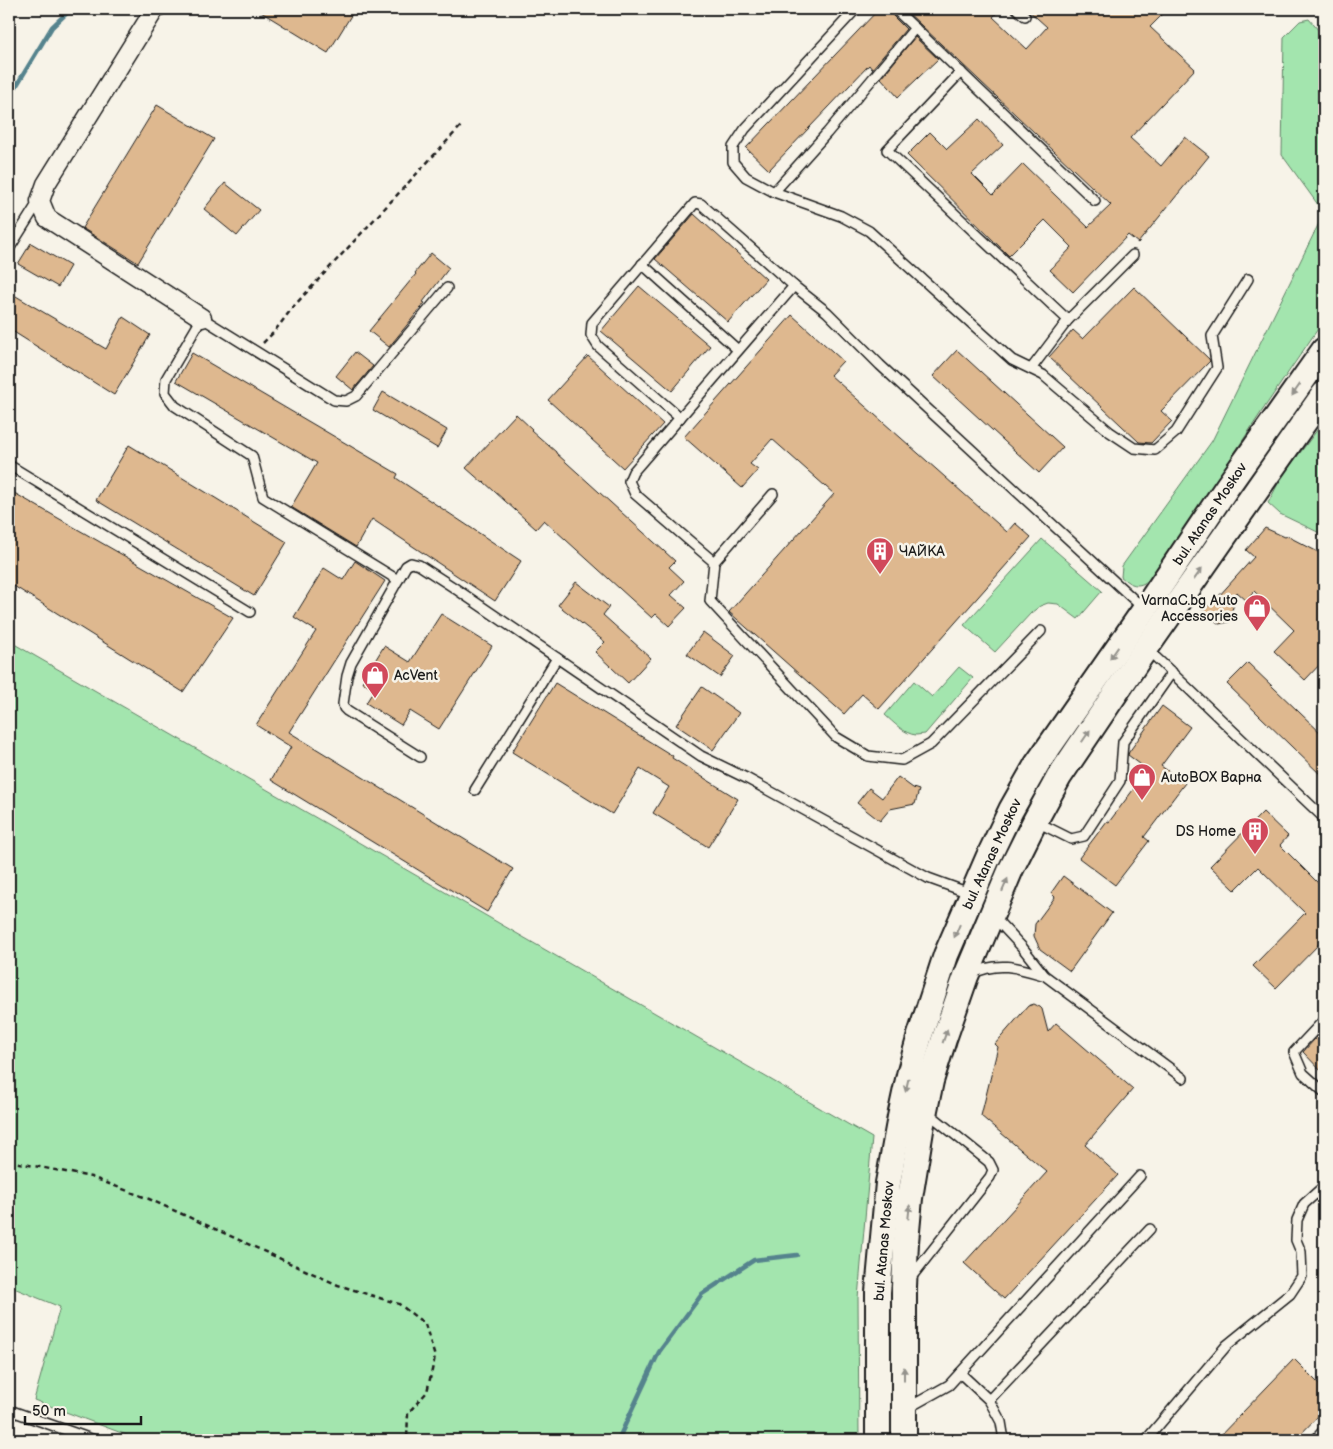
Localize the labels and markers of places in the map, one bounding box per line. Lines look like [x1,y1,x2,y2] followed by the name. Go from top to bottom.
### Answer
[865,536,895,575] building icon: ЧАЙКА
[899,543,945,560] place label: ЧАЙКА
[1141,592,1238,625] place label: VarnaC.bg Auto Accessories
[1242,593,1272,632] shop icon: VarnaC.bg Auto Accessories
[360,660,390,699] shop icon: AcVent
[394,667,438,684] place label: AcVent
[1127,762,1157,801] shop icon: AutoBOX Варна
[1161,769,1263,786] place label: AutoBOX Варна
[1240,816,1270,855] building icon: DS Home
[1176,823,1236,840] place label: DS Home

